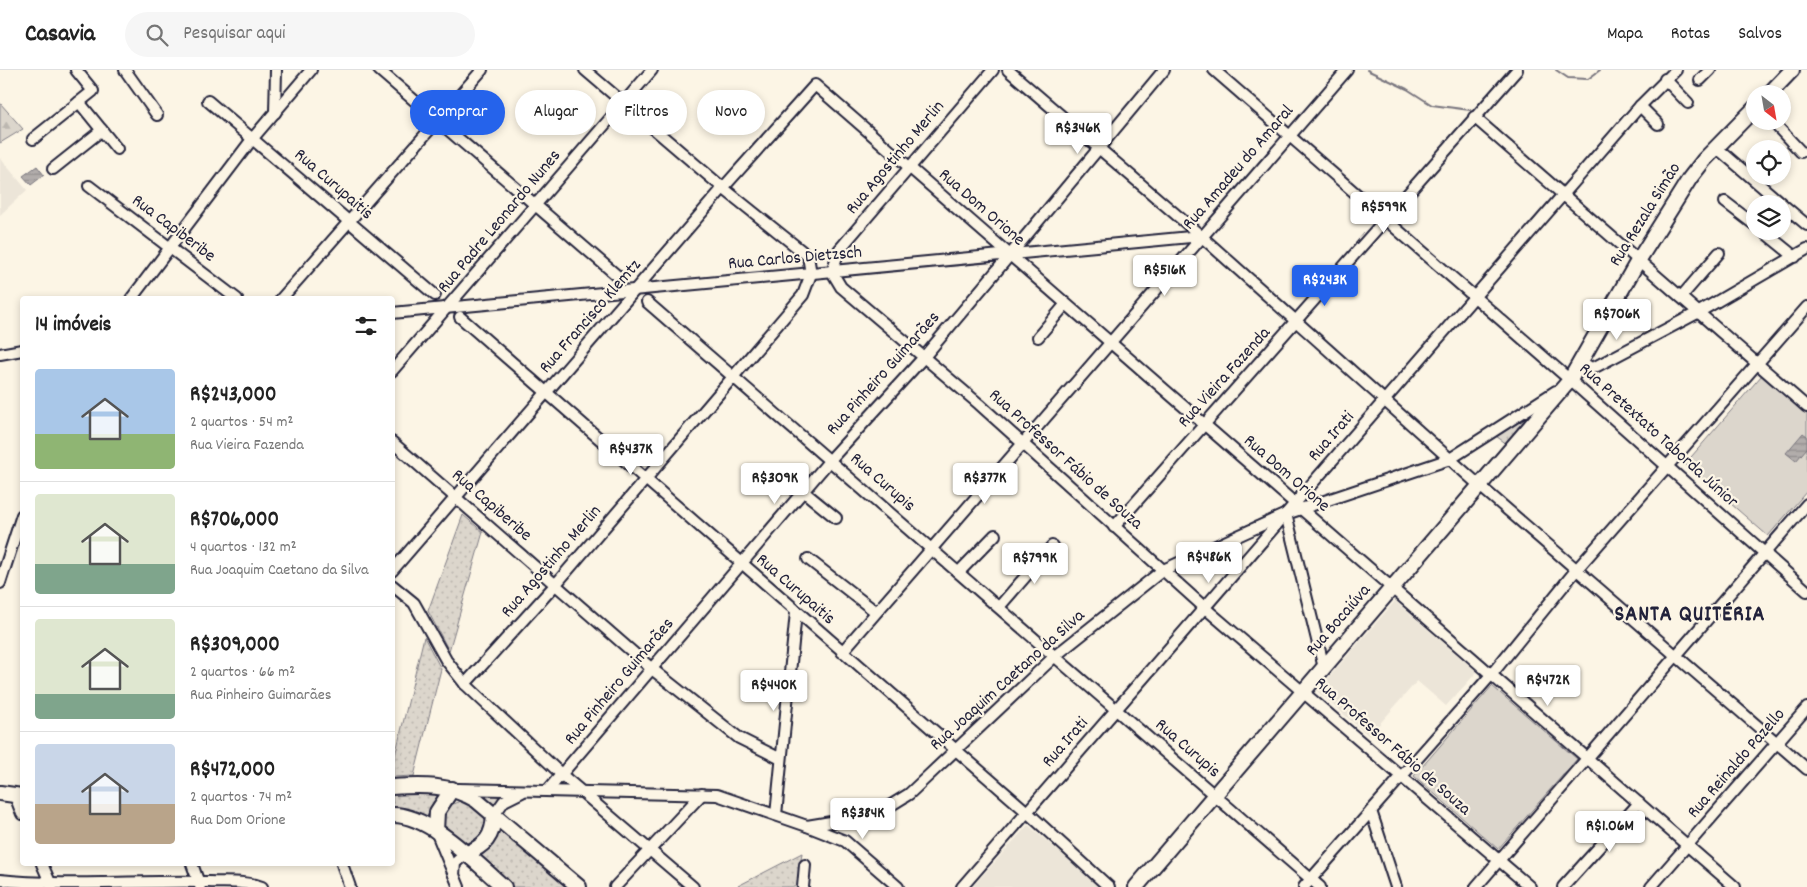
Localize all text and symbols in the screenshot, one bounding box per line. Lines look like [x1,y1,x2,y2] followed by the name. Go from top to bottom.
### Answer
[125,12,475,57] search box
[25,18,95,52] text: Casavia
[143,21,171,49] icon: search
[183,21,286,48] text: Pesquisar aqui
[1607,22,1643,47] text: Mapa
[1671,22,1710,47] text: Rotas
[1738,22,1782,47] text: Salvos
[1746,85,1791,130] north arrow
[1746,85,1791,240] map controls
[410,90,505,135] chip: Comprar
[515,90,596,135] chip: Alugar
[606,90,687,135] chip: Filtros
[697,90,765,135] chip: Novo
[841,96,951,220] street label: Rua Agostinho Merlin
[1178,99,1301,236] street label: Rua Amadeu do Amaral
[1037,112,1119,155] pin: R$346K
[1056,117,1100,140] text: R$346K
[1746,140,1791,185] button: locate
[288,144,378,226] street label: Rua Curupaitis
[432,145,568,299] street label: Rua Padre Leonardo Nunes
[1604,158,1688,272] street label: Rua Rezala Simão
[932,163,1030,253] street label: Rua Dom Orione
[126,189,220,269] street label: Rua Capiberibe
[1343,191,1425,234] pin: R$599K
[1746,195,1791,240] button: layers
[1361,196,1407,219] text: R$599K
[727,241,863,277] street label: Rua Carlos Dietzsch
[534,254,648,380] street label: Rua Francisco Klemtz
[1124,254,1206,297] pin: R$516K
[1144,259,1186,282] text: R$516K
[1284,264,1366,307] pin: R$243K
[1303,269,1347,292] text: R$243K
[1576,298,1658,341] pin: R$706K
[1594,303,1640,326] text: R$706K
[821,306,947,442] street label: Rua Pinheiro Guimarães
[35,311,111,341] text: 14 imóveis
[352,312,380,340] icon: filters
[1173,322,1277,434] street label: Rua Vieira Fazenda
[1573,358,1743,515] street label: Rua Pretextato Taborda Júnior
[190,381,276,411] text: R$243,000
[982,384,1148,537] street label: Rua Professor Fábio de Souza
[75,389,135,449] icon: home
[1303,406,1361,468] street label: Rua Irati
[190,411,293,434] text: 2 quartos · 54 m²
[1237,429,1335,519] street label: Rua Dom Orione
[190,434,304,457] text: Rua Vieira Fazenda
[590,434,672,476] pin: R$437K
[609,438,653,461] text: R$437K
[844,448,920,518] street label: Rua Curupis
[734,462,816,505] pin: R$309K
[944,462,1026,505] pin: R$377K
[445,464,537,548] street label: Rua Capiberibe
[752,467,798,490] text: R$309K
[964,467,1006,490] text: R$377K
[496,500,608,624] street label: Rua Agostinho Merlin
[190,506,279,536] text: R$706,000
[75,514,135,574] icon: home
[190,536,297,559] text: 4 quartos · 132 m²
[994,542,1076,585] pin: R$799K
[1168,542,1250,584] pin: R$486K
[1187,546,1231,569] text: R$486K
[1013,547,1057,570] text: R$799K
[750,549,840,631] street label: Rua Curupaitis
[190,559,369,582] text: Rua Joaquim Caetano da Silva
[1301,579,1378,663] street label: Rua Bocaiúva
[1614,600,1766,631] district label: SANTA QUITÉRIA
[925,604,1091,758] street label: Rua Joaquim Caetano da Silva
[559,613,681,751] street label: Rua Pinheiro Guimarães
[190,631,280,661] text: R$309,000
[75,639,135,699] icon: home
[190,661,295,684] text: 2 quartos · 66 m²
[1507,664,1589,707] pin: R$472K
[1526,669,1570,692] text: R$472K
[733,670,815,712] pin: R$440K
[1308,672,1476,822] street label: Rua Professor Fábio de Souza
[751,674,797,697] text: R$440K
[190,684,332,707] text: Rua Pinheiro Guimarães
[1682,703,1792,825] street label: Rua Reinaldo Pazello
[1037,712,1095,774] street label: Rua Irati
[1149,714,1225,784] street label: Rua Curupis
[190,756,275,786] text: R$472,000
[75,764,135,824] icon: home
[190,786,292,809] text: 2 quartos · 74 m²
[822,798,904,840] pin: R$384K
[841,802,885,825] text: R$384K
[190,809,286,832] text: Rua Dom Orione
[1564,810,1656,853] pin: R$1.06M
[1586,815,1634,838] text: R$1.06M

